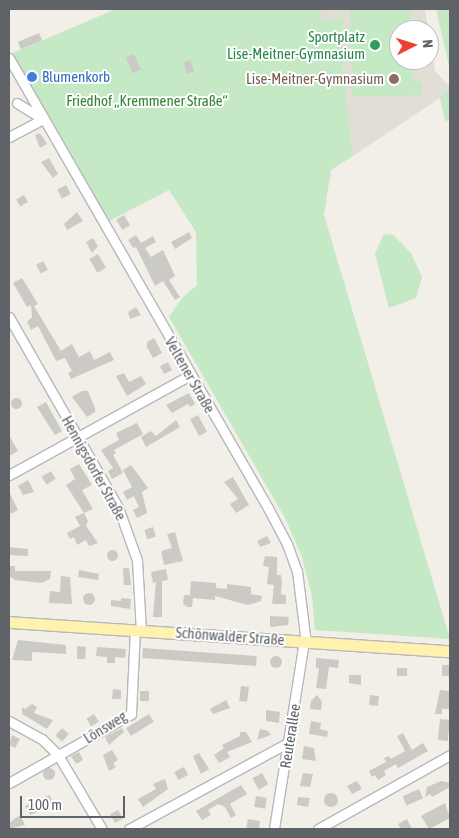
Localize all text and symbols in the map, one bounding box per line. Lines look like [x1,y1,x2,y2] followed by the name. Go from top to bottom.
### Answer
[389,20,439,70] north arrow
[227,27,365,62] place label: Sportplatz Lise-Meitner-Gymnasium
[369,39,381,51] marker: Sportplatz Lise-Meitner-Gymnasium
[420,39,436,49] text: N
[42,68,110,86] place label: Blumenkorb
[246,70,384,88] place label: Lise-Meitner-Gymnasium
[26,71,38,83] marker: Blumenkorb
[388,73,400,85] marker: Lise-Meitner-Gymnasium
[66,92,228,110] park label: Friedhof „Kremmener Straße“
[161,334,219,416] street label: Veltener Straße
[58,413,130,523] street label: Hennigsdorfer Straße
[175,623,285,649] street label: Schönwalder Straße
[276,703,304,769] street label: Reuterallee
[80,707,130,747] street label: Lönsweg
[22,786,128,818] scale bar
[28,796,62,813] text: 100 m

